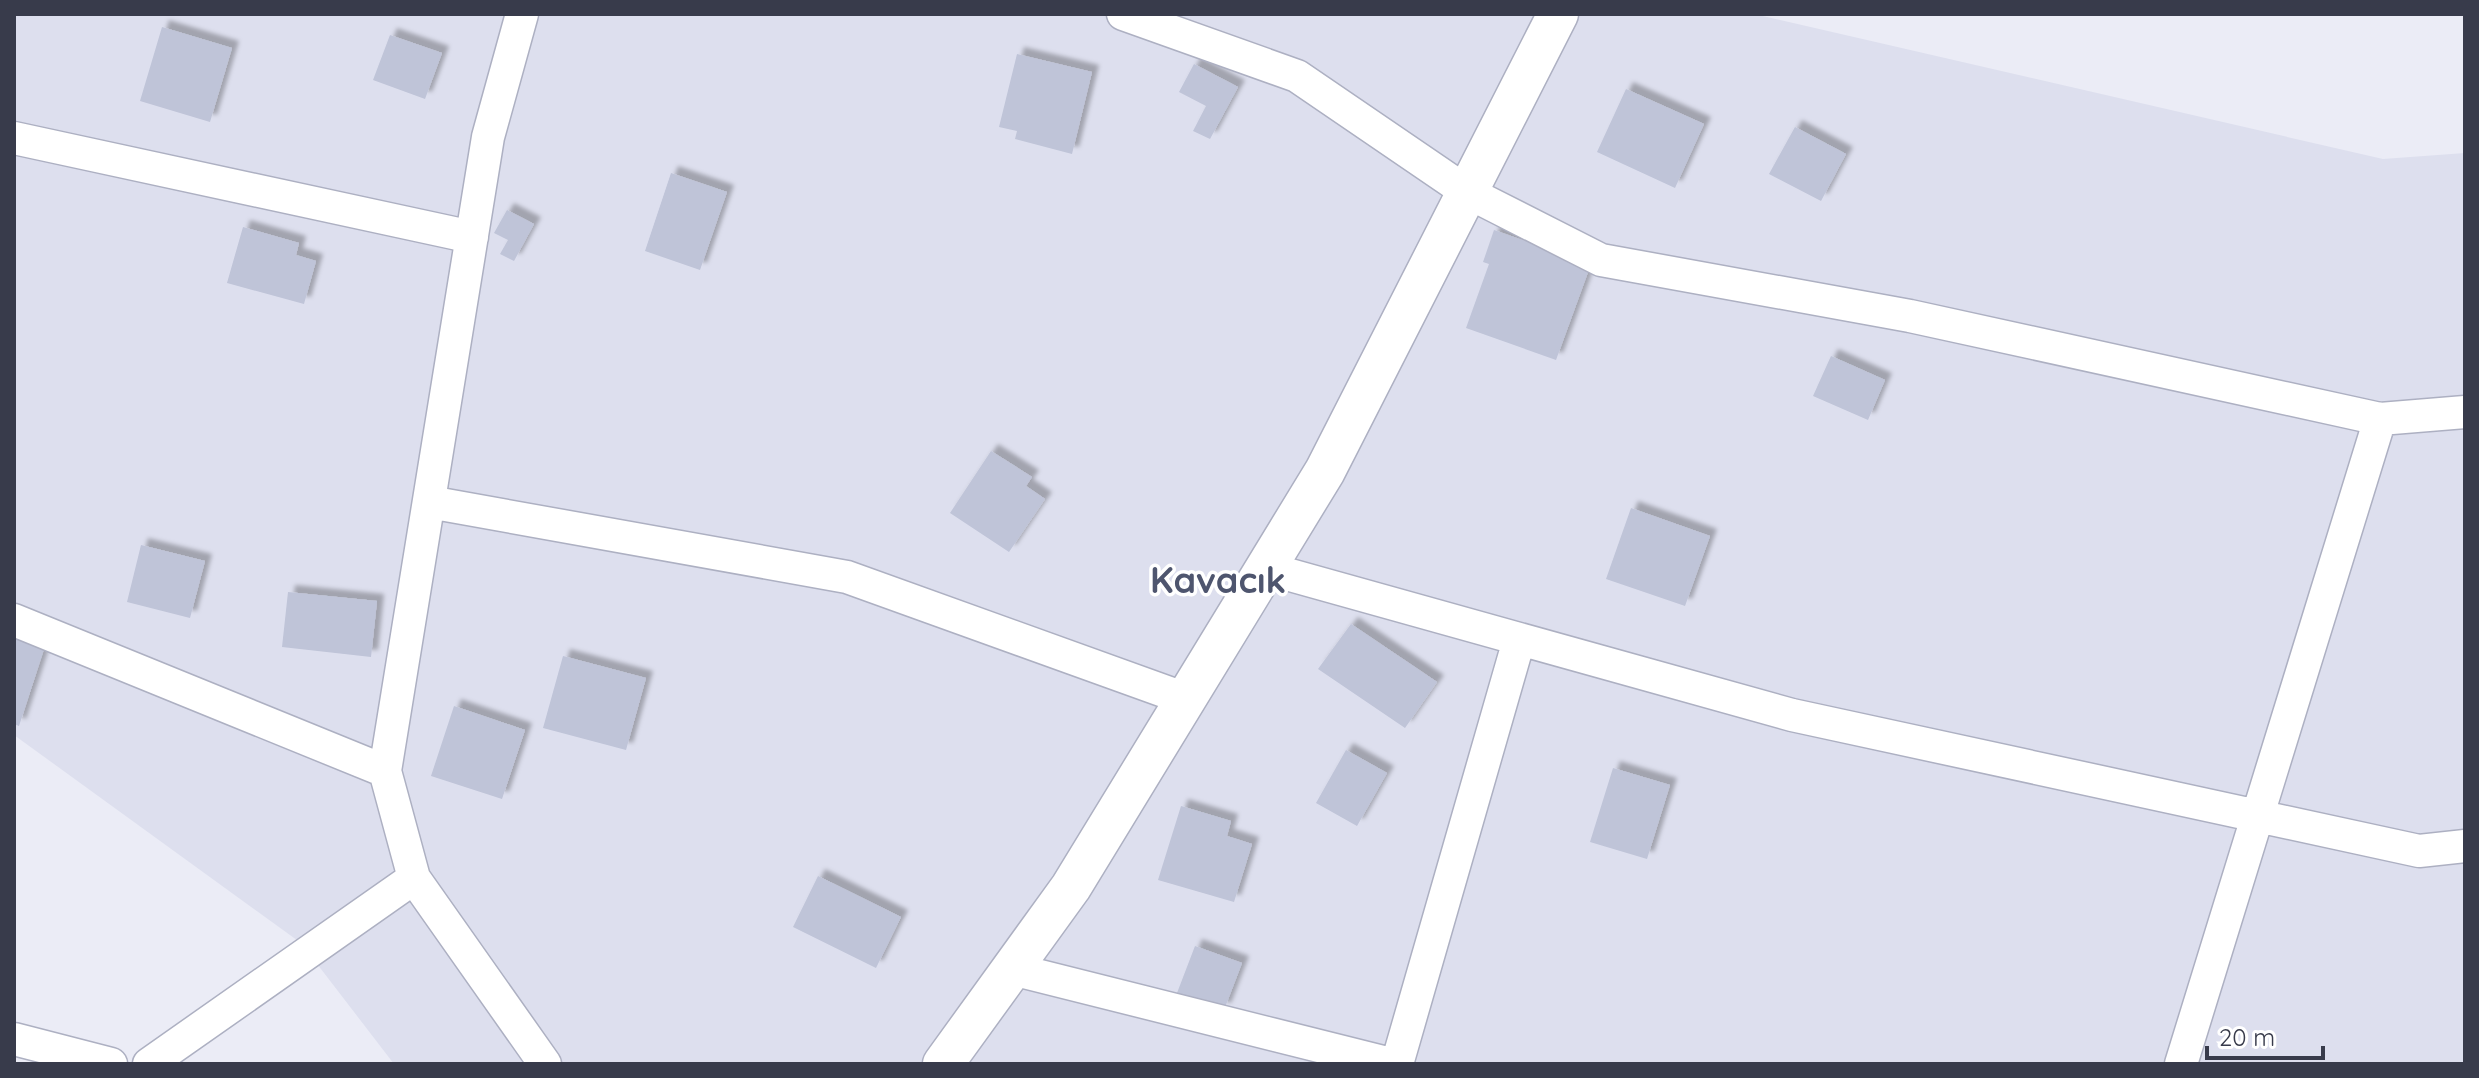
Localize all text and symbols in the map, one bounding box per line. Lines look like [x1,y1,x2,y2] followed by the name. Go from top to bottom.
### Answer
[1150,557,1286,602] district label: Kavacık
[2207,1010,2323,1060] scale bar
[2219,1022,2275,1052] text: 20 m

